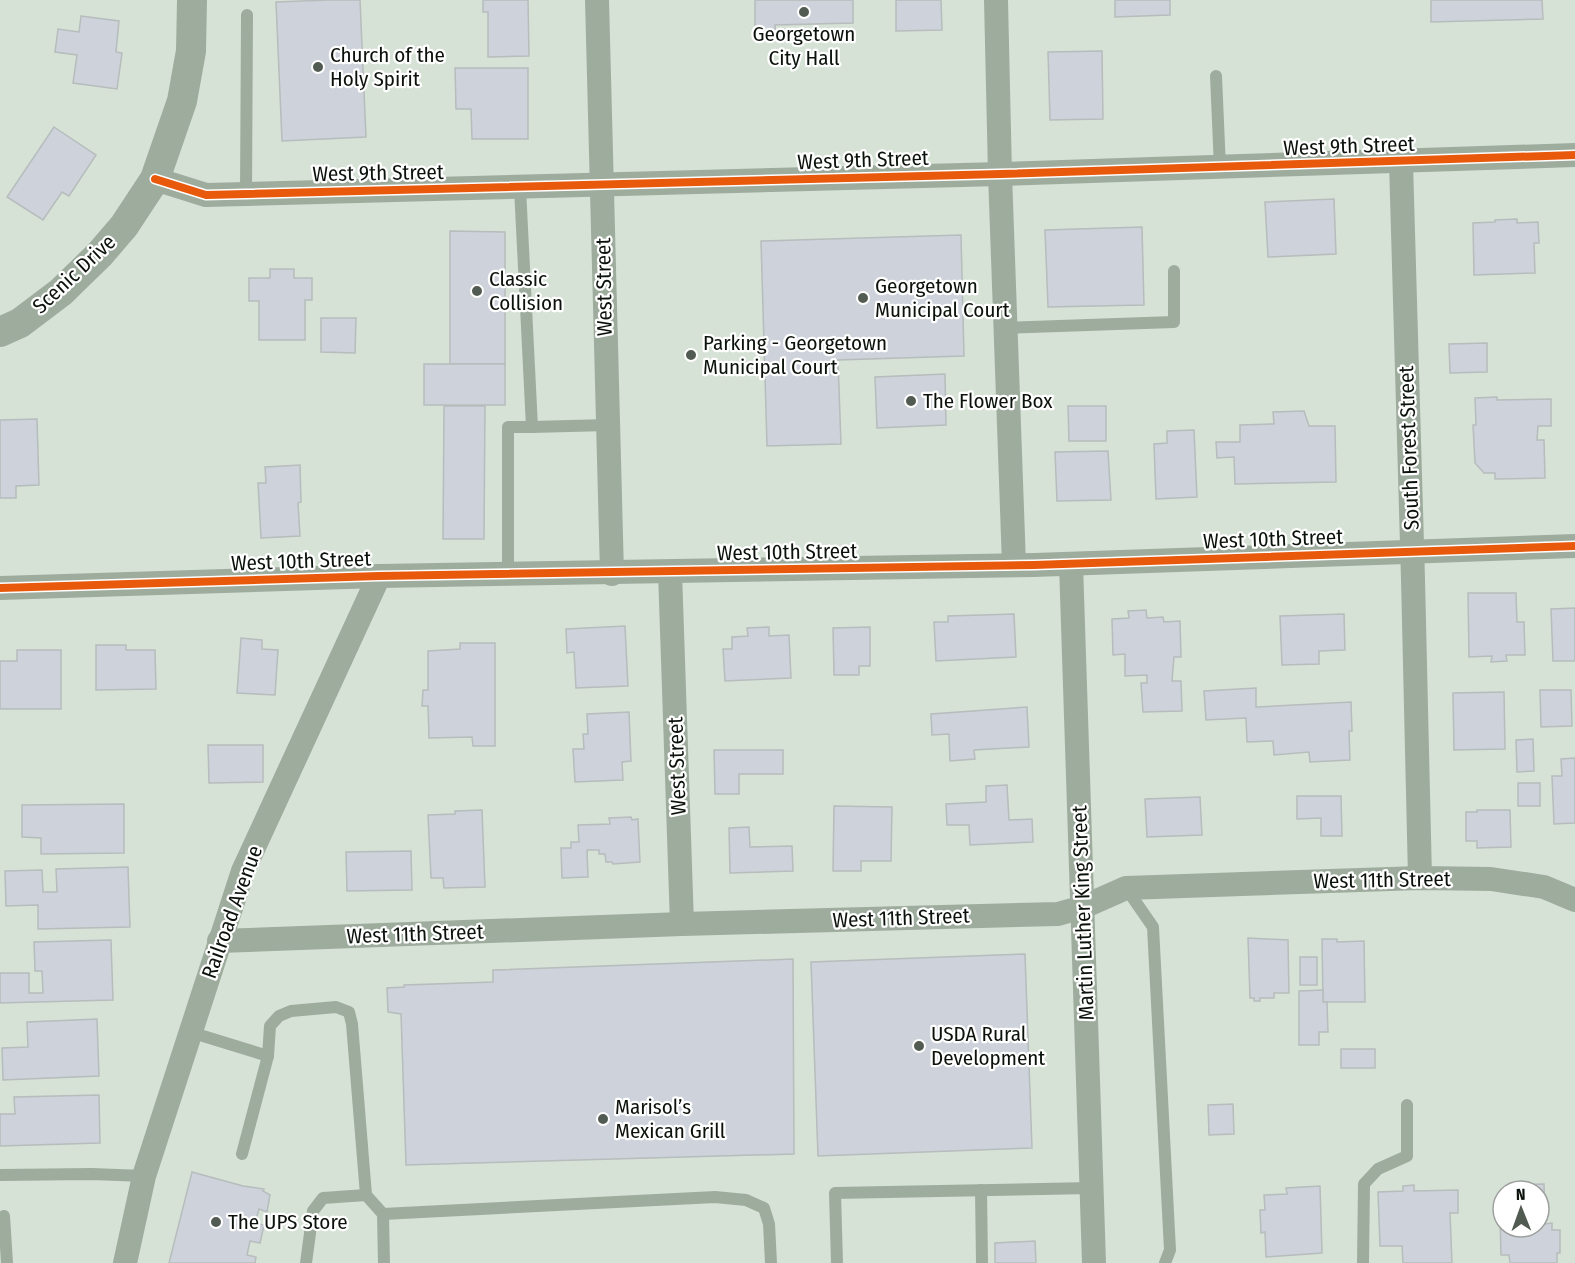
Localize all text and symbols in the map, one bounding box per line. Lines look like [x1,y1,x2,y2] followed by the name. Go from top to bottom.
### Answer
[797,5,811,19] marker: Georgetown City Hall
[753,21,855,71] place label: Georgetown City Hall
[330,42,445,92] place label: Church of the Holy Spirit
[311,60,325,74] marker: Church of the Holy Spirit
[1283,131,1415,161] street label: West 9th Street
[797,145,929,175] street label: West 9th Street
[312,159,444,187] street label: West 9th Street
[27,229,121,319] street label: Scenic Drive
[590,238,618,336] street label: West Street
[489,266,563,316] place label: Classic Collision
[875,273,1010,323] place label: Georgetown Municipal Court
[470,284,484,298] marker: Classic Collision
[856,291,870,305] marker: Georgetown Municipal Court
[703,330,887,380] place label: Parking - Georgetown Municipal Court
[684,348,698,362] marker: Parking - Georgetown Municipal Court
[1393,365,1425,531] street label: South Forest Street
[923,388,1053,414] place label: The Flower Box
[904,394,918,408] marker: The Flower Box
[1202,524,1344,554] street label: West 10th Street
[717,538,857,566] street label: West 10th Street
[230,546,372,576] street label: West 10th Street
[662,716,692,816] street label: West Street
[1066,805,1100,1021] street label: Martin Luther King Street
[196,842,268,982] street label: Railroad Avenue
[1313,866,1451,894] street label: West 11th Street
[832,903,970,933] street label: West 11th Street
[346,919,484,949] street label: West 11th Street
[931,1021,1045,1071] place label: USDA Rural Development
[912,1039,926,1053] marker: USDA Rural Development
[615,1094,726,1144] place label: Marisol’s Mexican Grill
[596,1112,610,1126] marker: Marisol’s Mexican Grill
[1491,1179,1551,1239] north arrow
[1516,1185,1526,1204] text: N
[228,1209,348,1235] place label: The UPS Store
[209,1215,223,1229] marker: The UPS Store

